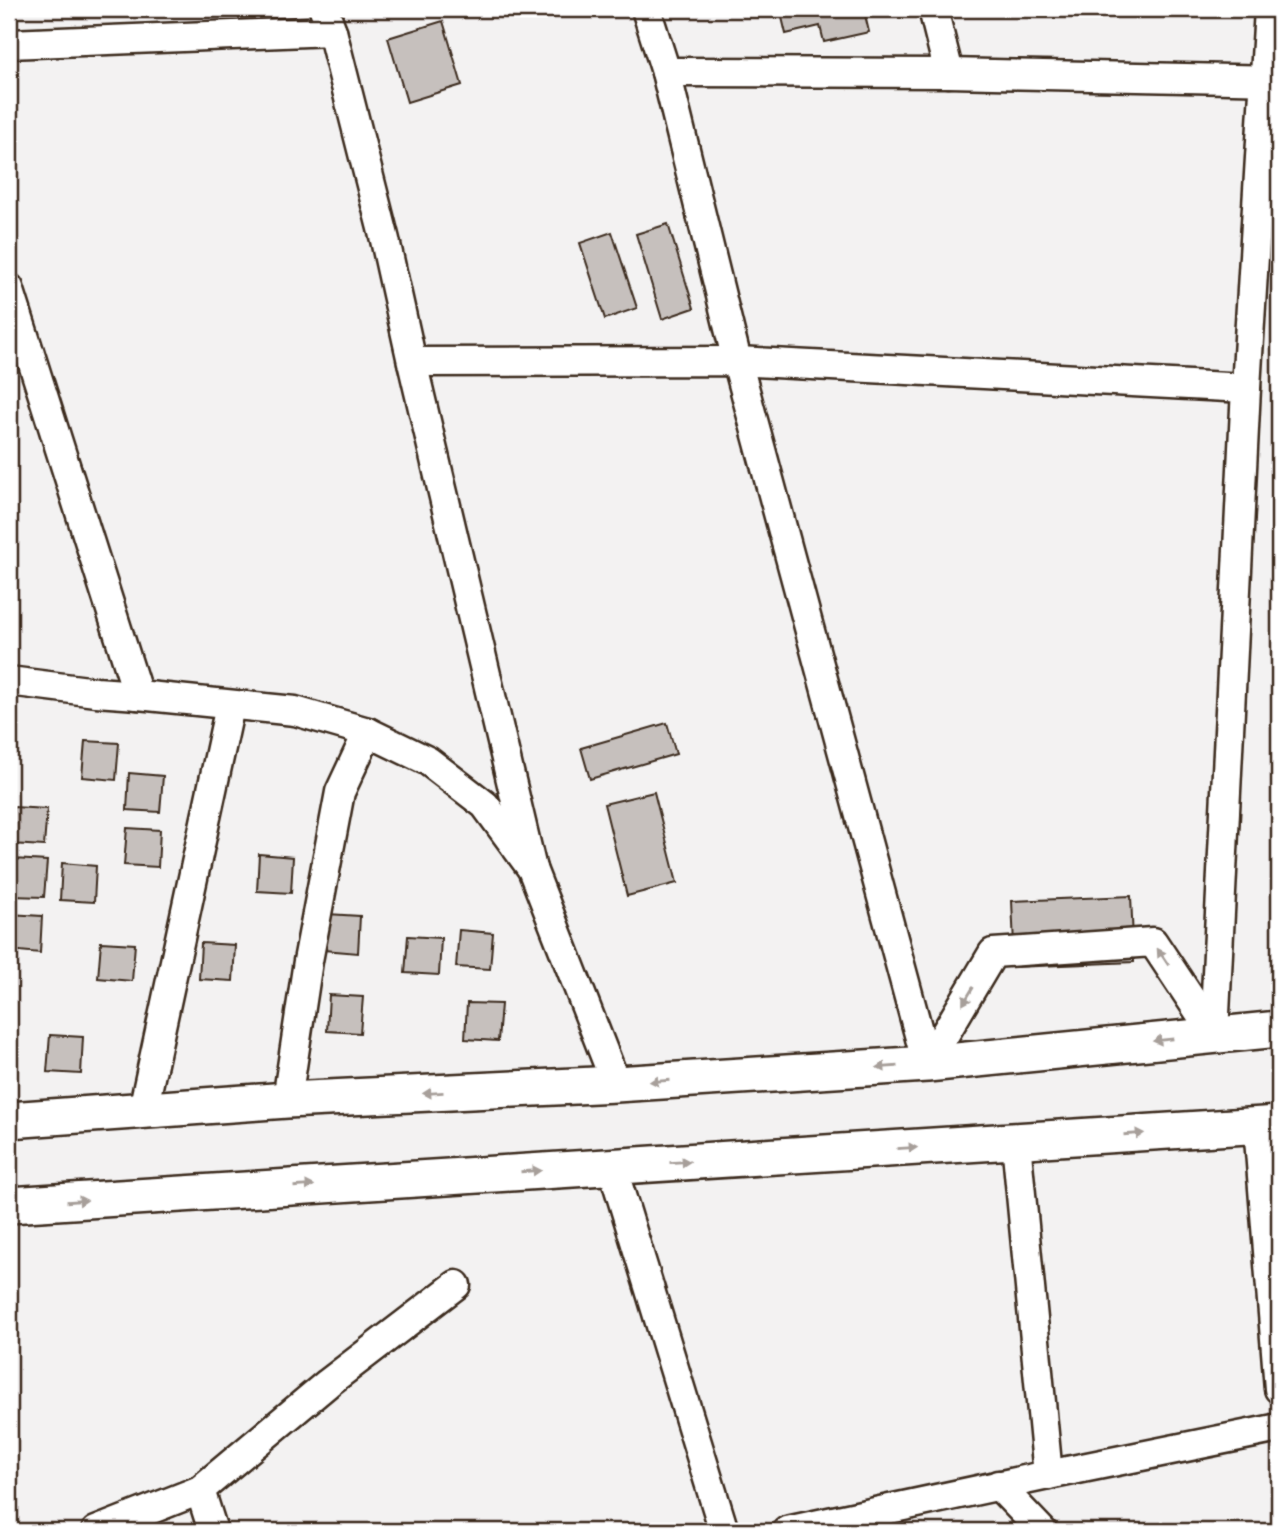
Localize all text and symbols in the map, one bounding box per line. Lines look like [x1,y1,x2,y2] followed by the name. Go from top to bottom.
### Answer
[1156,948,1170,966] one-way arrow
[962,986,974,1005] one-way arrow
[1151,1034,1173,1045] one-way arrow
[876,1062,898,1073] one-way arrow
[649,1076,671,1087] one-way arrow
[422,1088,444,1099] one-way arrow
[1123,1128,1145,1139] one-way arrow
[896,1142,918,1153] one-way arrow
[669,1156,691,1167] one-way arrow
[520,1165,542,1176] one-way arrow
[293,1180,315,1191] one-way arrow
[66,1195,88,1206] one-way arrow

